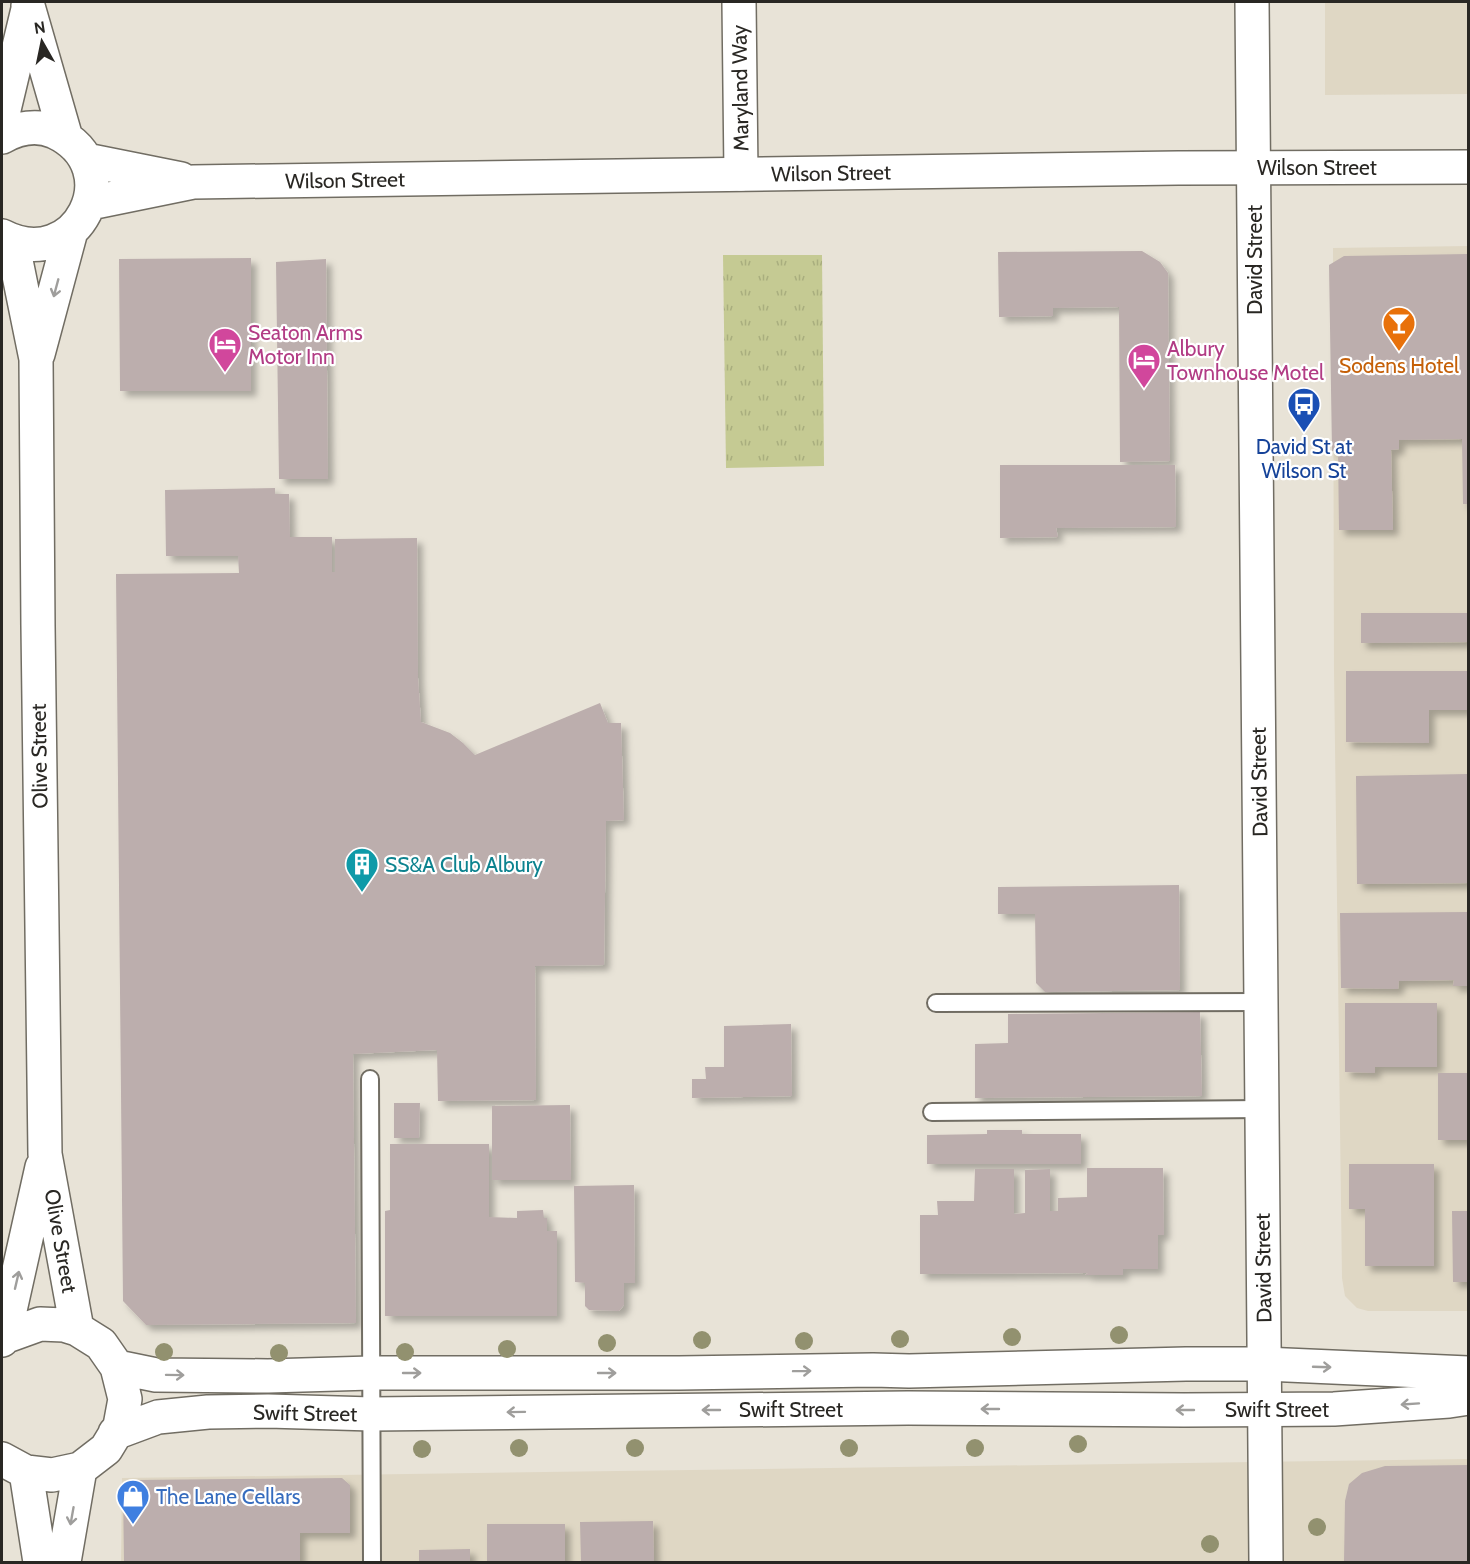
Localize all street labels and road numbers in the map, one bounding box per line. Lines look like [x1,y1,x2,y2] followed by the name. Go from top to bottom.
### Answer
[726,24,754,152] street label: Maryland Way
[1257,155,1377,180] street label: Wilson Street
[771,159,891,187] street label: Wilson Street
[285,166,405,194] street label: Wilson Street
[1242,205,1267,315] street label: David Street
[26,703,52,809] street label: Olive Street
[1246,727,1272,837] street label: David Street
[40,1187,82,1295] street label: Olive Street
[1250,1213,1276,1323] street label: David Street
[739,1397,843,1422] street label: Swift Street
[1225,1397,1329,1422] street label: Swift Street
[253,1400,357,1426] street label: Swift Street

